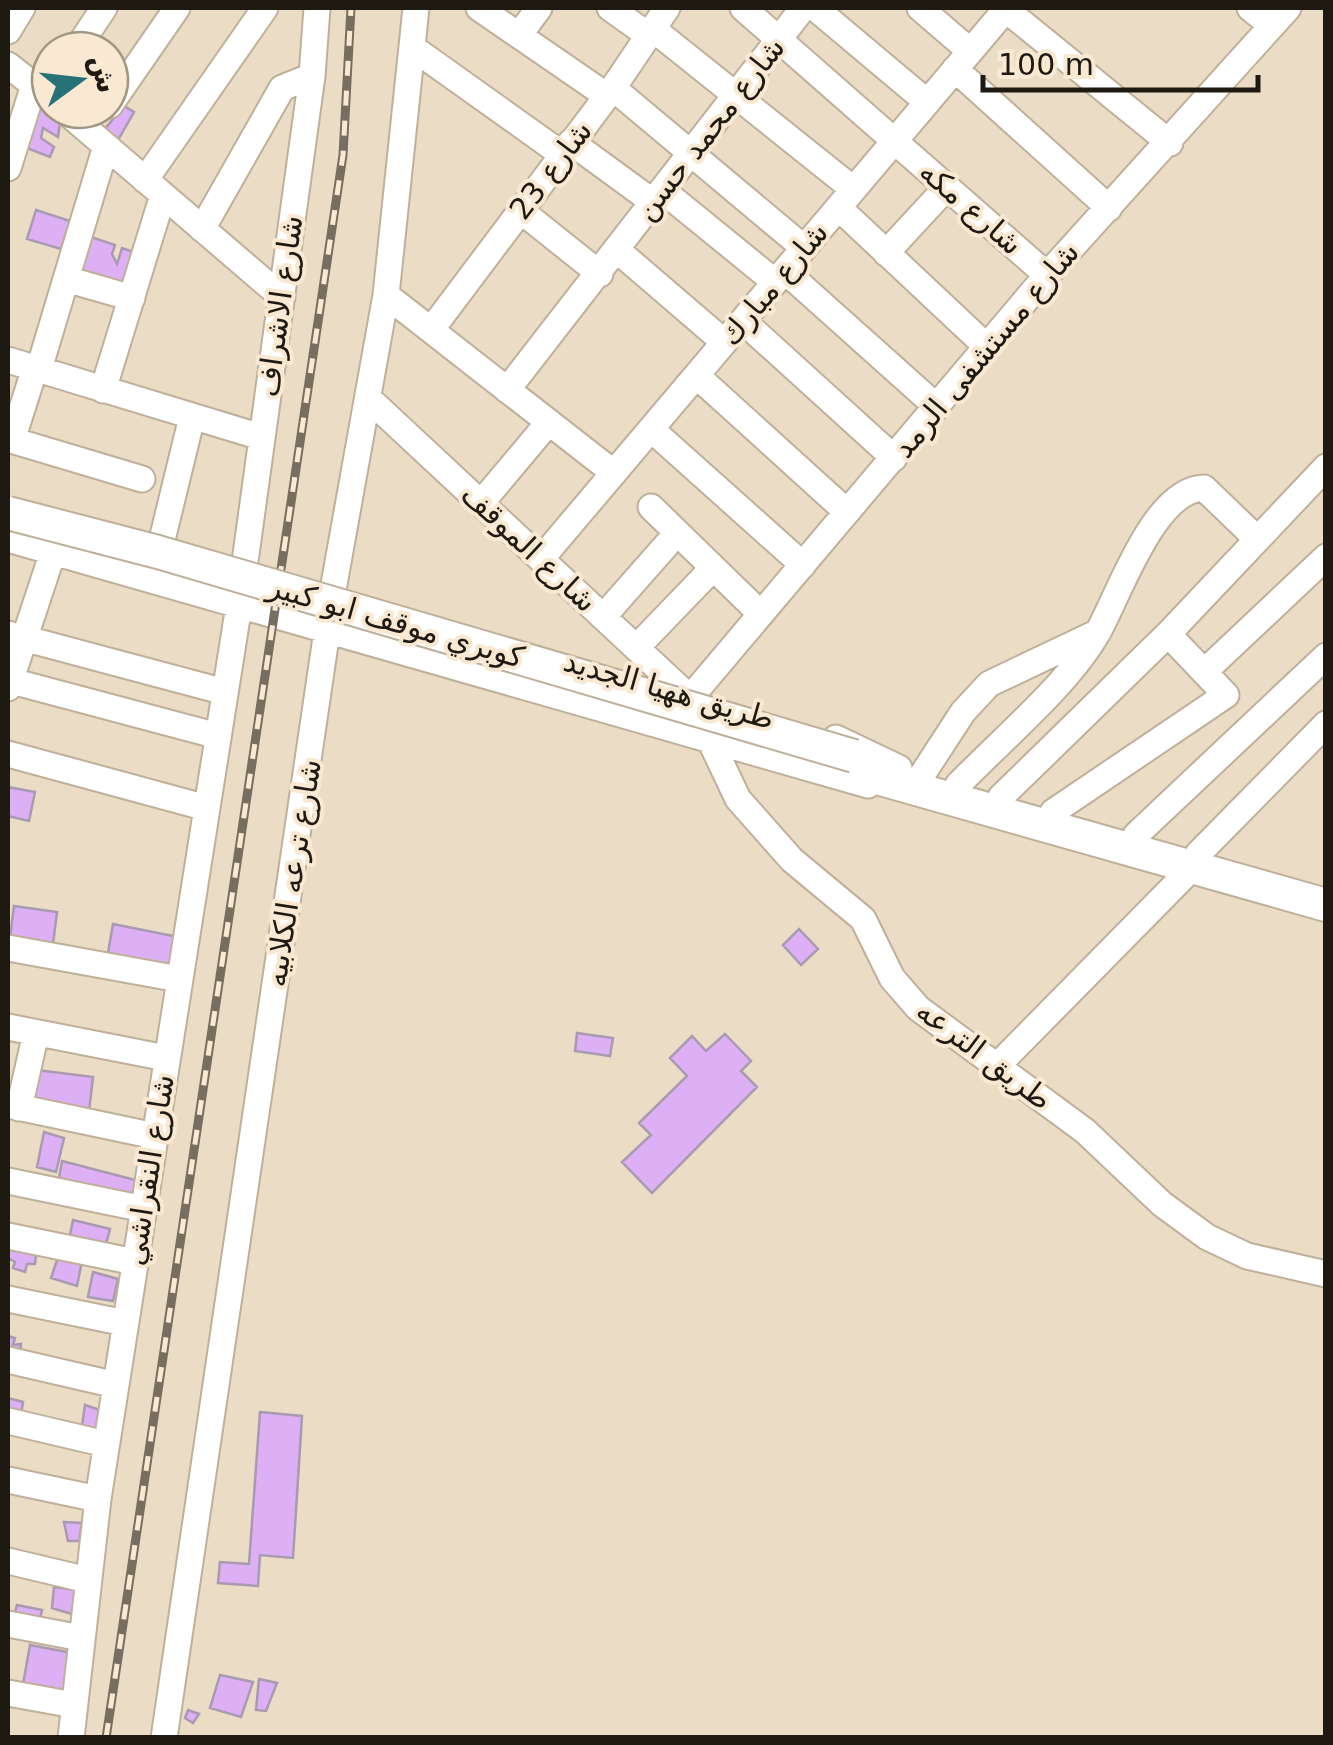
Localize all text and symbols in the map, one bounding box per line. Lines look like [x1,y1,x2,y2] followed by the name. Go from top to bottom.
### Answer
[30,30,130,130] north arrow
[627,30,792,227] street label: شارع محمد حسن
[983,30,1258,92] scale bar
[998,47,1094,82] text: 100 m
[83,51,125,97] text: ش
[502,113,599,226] street label: شارع 23
[913,153,1030,262] street label: شارع مكه
[249,213,310,399] street label: شارع الاشراف
[712,215,835,352] street label: شارع مبارك
[885,235,1086,465] street label: شارع مستشفى الرمد
[455,476,604,619] street label: شارع الموقف
[262,568,529,675] street label: كوبري موقف ابو كبير
[560,643,778,737] street label: طريق ههيا الجديد
[257,757,328,989] street label: شارع ترعه الكلابيه
[910,992,1059,1117] street label: طريق الترعه
[116,1072,182,1268] street label: شارع النقراشي

